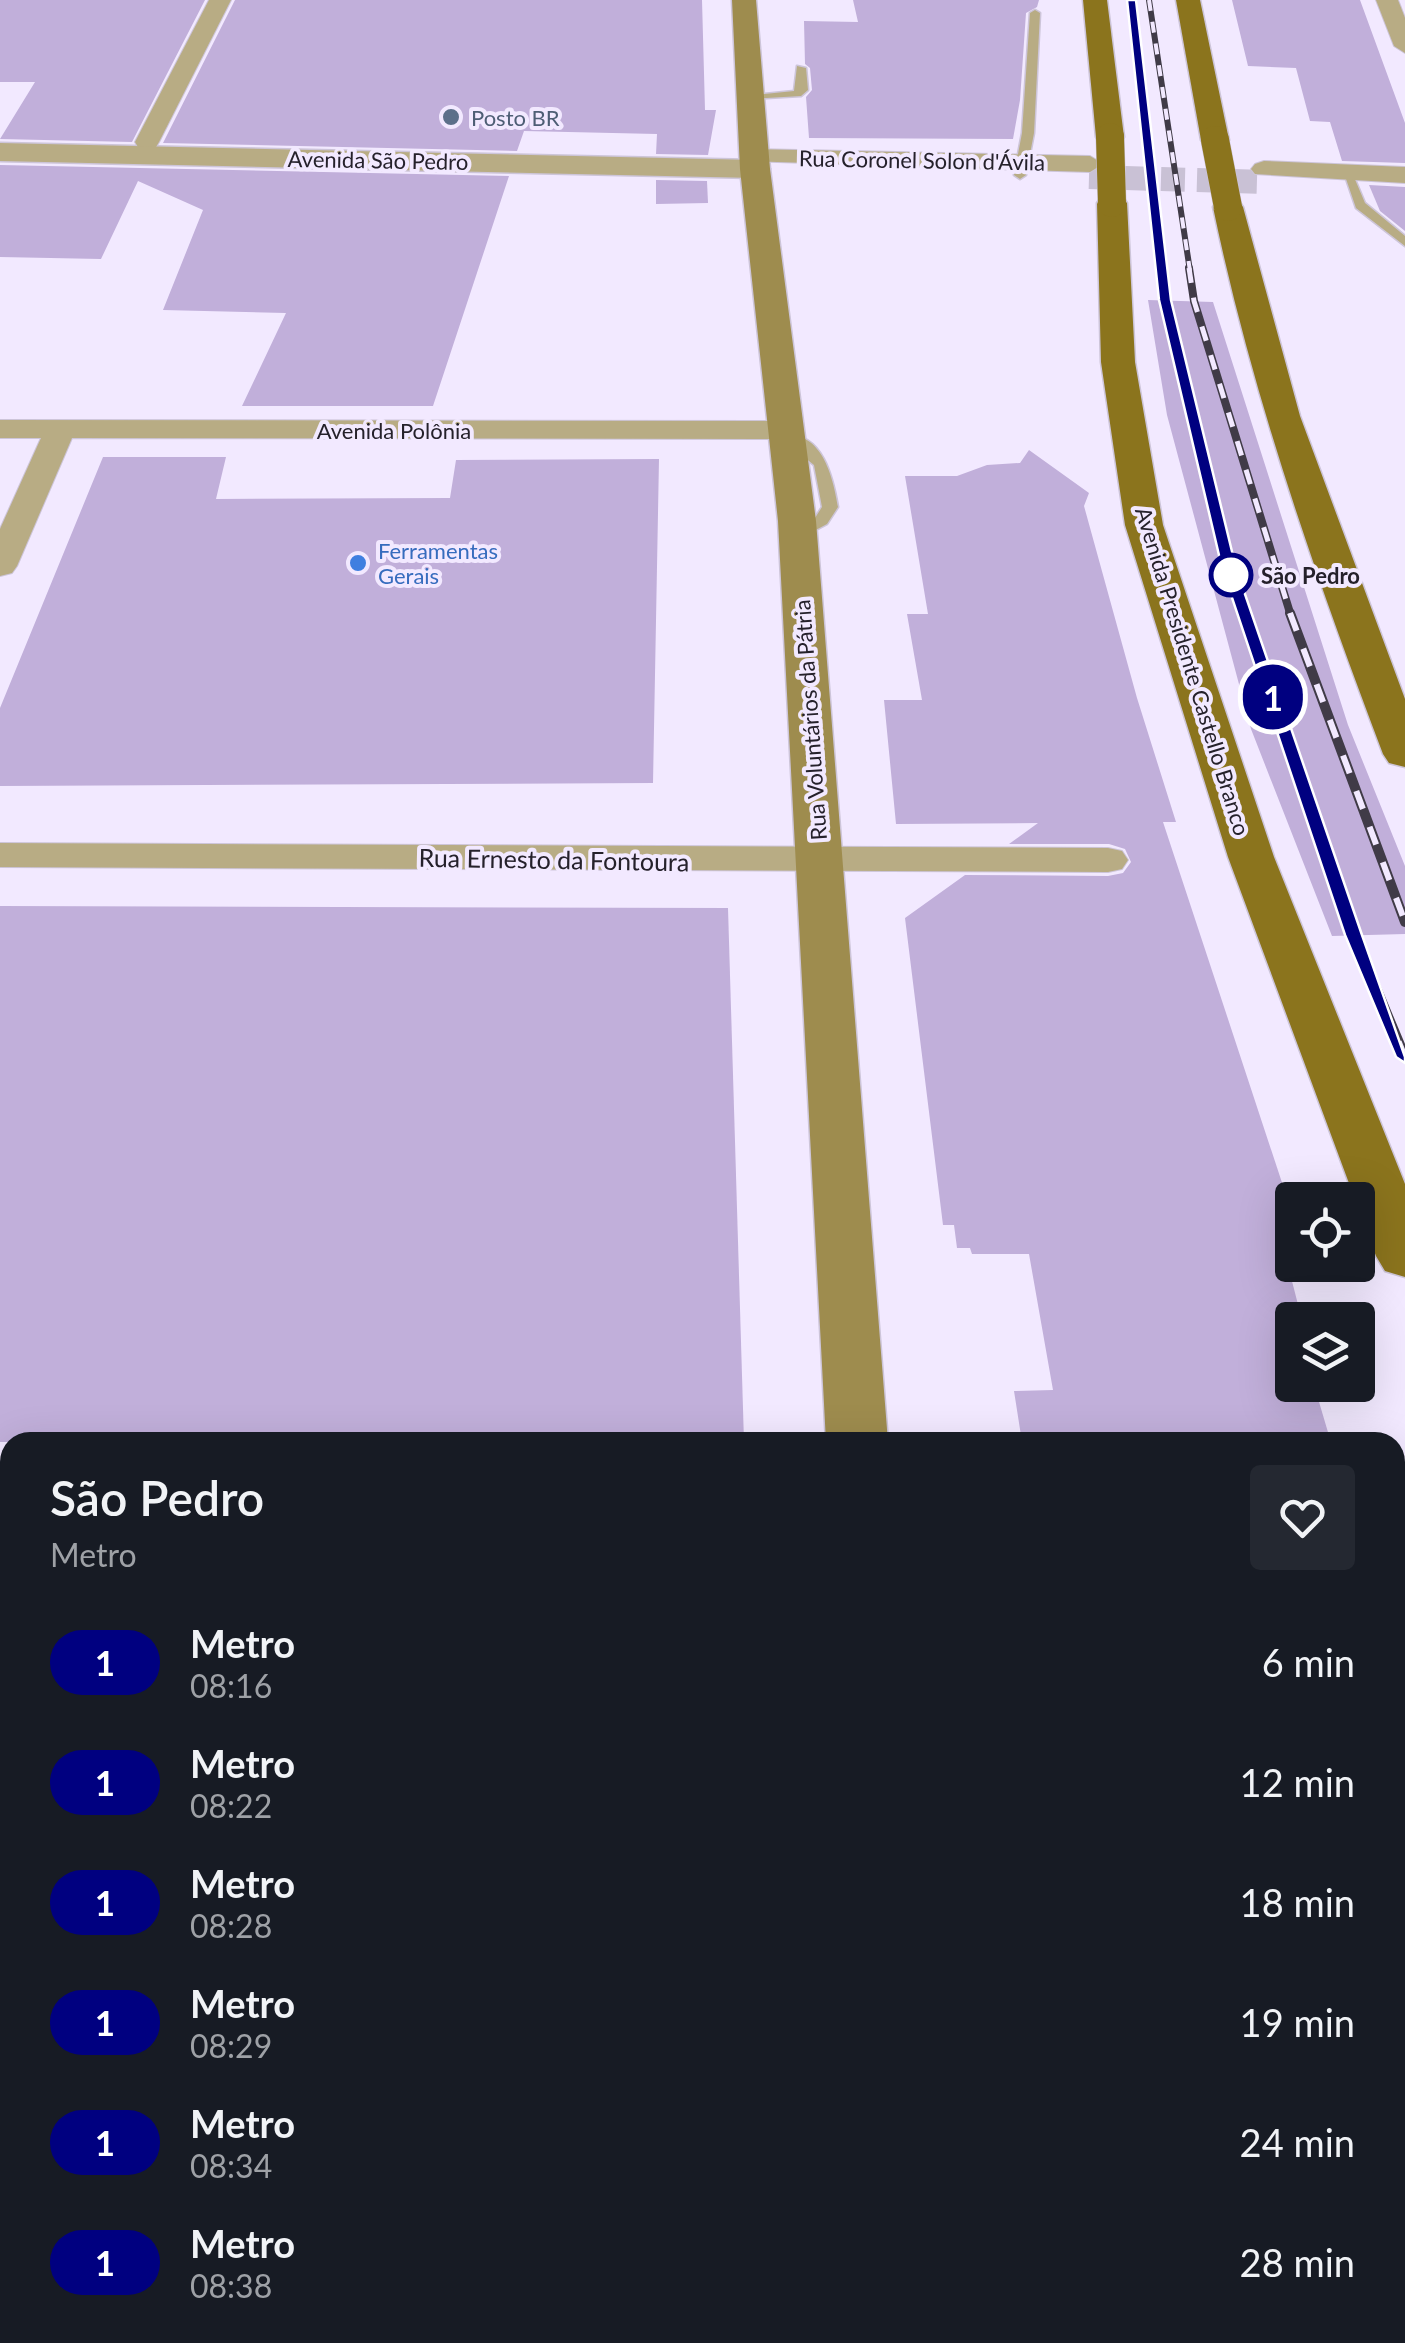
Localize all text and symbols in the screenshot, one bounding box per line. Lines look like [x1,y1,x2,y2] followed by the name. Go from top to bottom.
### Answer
[471,104,560,131] place label: Posto BR
[440,106,462,128] marker: Posto BR
[799,144,1045,176] street label: Rua Coronel Solon d'Ávila
[288,145,468,175] street label: Avenida São Pedro
[317,417,471,444] street label: Avenida Polônia
[1130,503,1256,839] street label: Avenida Presidente Castello Branco
[378,537,498,589] place label: Ferramentas Gerais
[347,552,369,574] marker: Ferramentas Gerais
[1210,554,1252,596] marker: São Pedro
[1261,562,1360,589] place label: São Pedro
[788,599,832,841] street label: Rua Voluntários da Pátria
[1240,664,1306,730] line badge: 1
[1263,676,1283,718] text: 1
[418,842,690,876] street label: Rua Ernesto da Fontoura
[1275,1182,1375,1402] map controls
[1275,1182,1375,1282] button: locate
[1275,1302,1375,1402] button: layers
[1250,1465,1355,1570] button: heart
[50,1469,264,1526] text: São Pedro
[50,1535,137,1574] text: Metro
[190,1620,295,1666] text: Metro
[1262,1639,1355,1685] text: 6 min
[95,1641,115,1683] text: 1
[190,1666,272,1705] text: 08:16
[190,1740,295,1786] text: Metro
[1240,1759,1355,1805] text: 12 min
[95,1761,115,1803] text: 1
[190,1786,272,1825] text: 08:22
[190,1860,295,1906] text: Metro
[1240,1879,1355,1925] text: 18 min
[95,1881,115,1923] text: 1
[190,1906,272,1945] text: 08:28
[190,1980,295,2026] text: Metro
[1240,1999,1355,2045] text: 19 min
[95,2001,115,2043] text: 1
[190,2026,272,2065] text: 08:29
[190,2100,295,2146] text: Metro
[1240,2119,1355,2165] text: 24 min
[95,2121,115,2163] text: 1
[190,2146,272,2185] text: 08:34
[190,2220,295,2266] text: Metro
[1240,2239,1355,2285] text: 28 min
[95,2241,115,2283] text: 1
[190,2266,272,2305] text: 08:38

